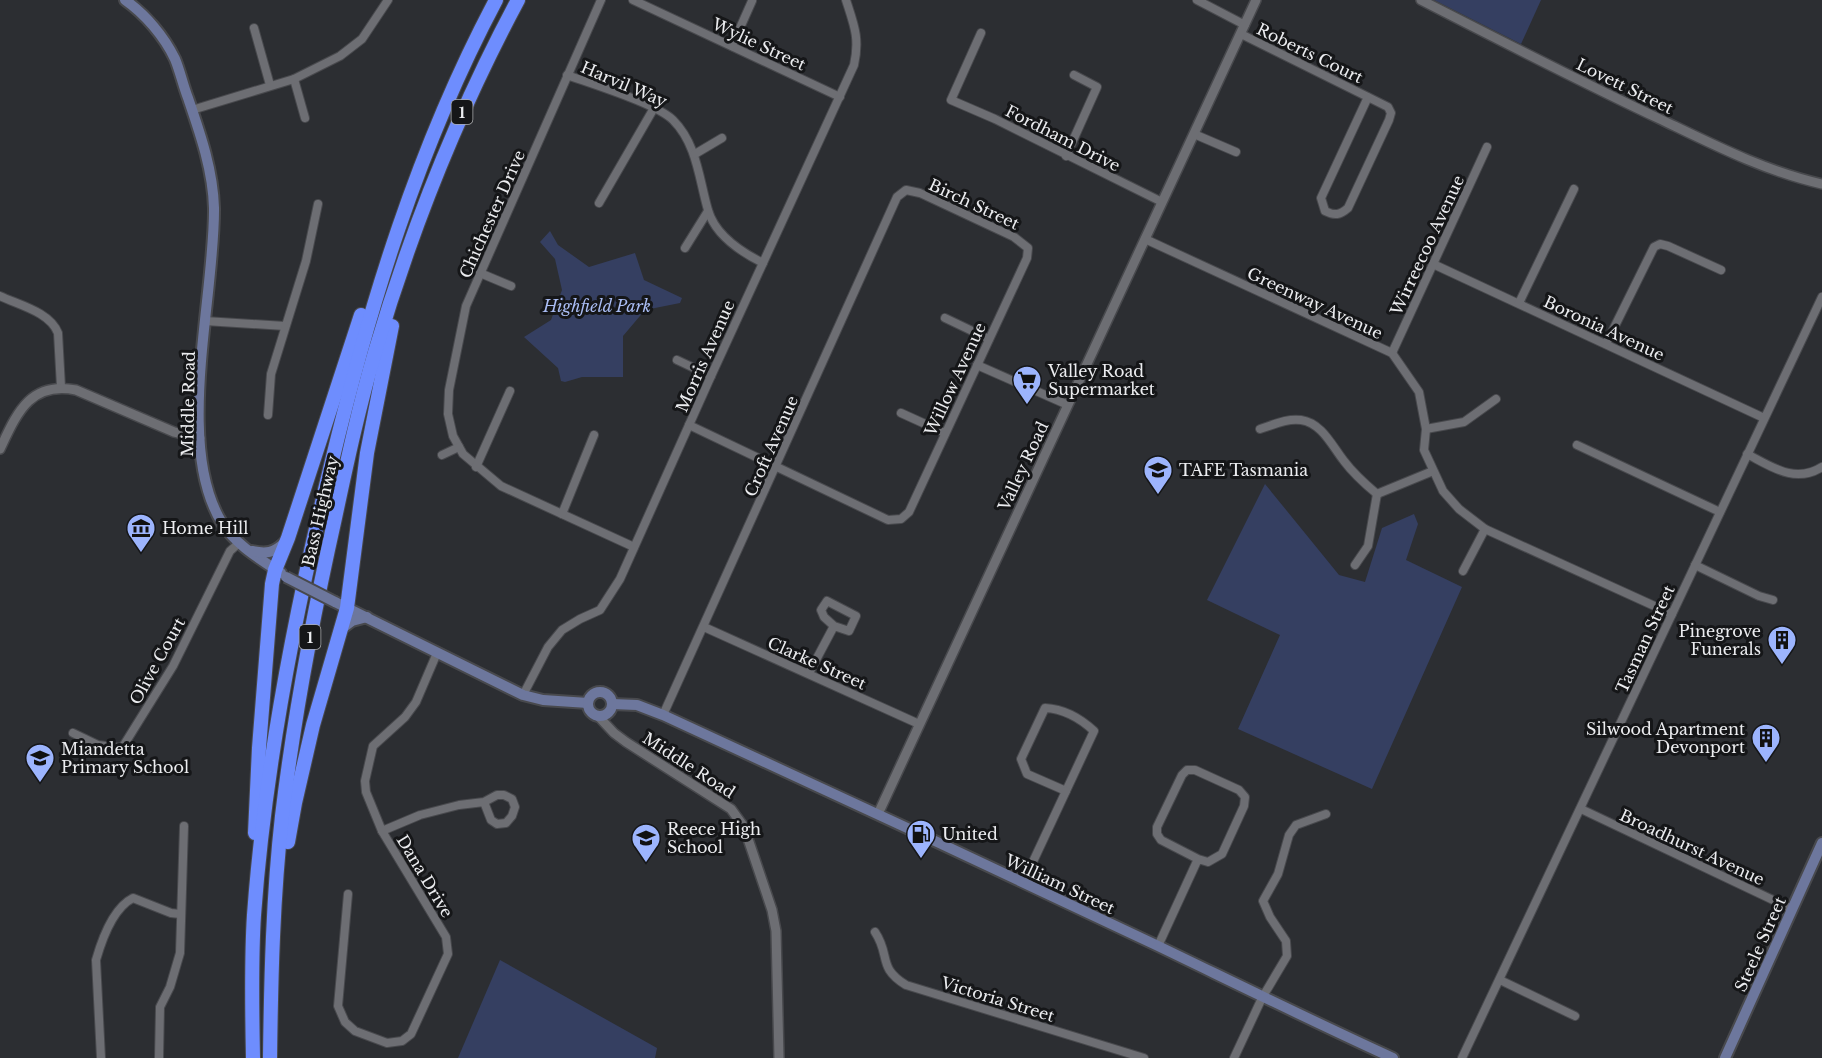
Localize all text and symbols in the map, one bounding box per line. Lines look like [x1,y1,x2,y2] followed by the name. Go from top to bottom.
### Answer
[708,13,809,74] street label: Wylie Street
[1254,19,1366,87] street label: Roberts Court
[1573,54,1677,118] street label: Lovett Street
[578,57,671,111] street label: Harvil Way
[452,100,472,124] road number: 1
[1002,100,1124,176] street label: Fordham Drive
[455,147,529,281] street label: Chichester Drive
[1385,172,1468,319] street label: Wirreecoo Avenue
[926,174,1022,234] street label: Birch Street
[1244,263,1386,343] street label: Greenway Avenue
[1541,291,1667,365] street label: Boronia Avenue
[542,296,651,316] park label: Highfield Park
[671,297,739,415] street label: Morris Avenue
[920,319,990,440] street label: Willow Avenue
[177,351,199,457] street label: Middle Road
[1047,361,1155,399] place label: Valley Road Supermarket
[1011,364,1043,406] supermarket icon: Valley Road Supermarket
[740,392,802,500] street label: Croft Avenue
[993,418,1052,515] street label: Valley Road
[298,453,343,568] street label: Bass Highway
[1142,454,1174,496] school or university icon: TAFE Tasmania
[1179,460,1308,480] place label: TAFE Tasmania
[125,512,157,554] museum icon: Home Hill
[162,518,248,538] place label: Home Hill
[1611,582,1679,696] street label: Tasman Street
[125,614,189,708] street label: Olive Court
[1679,621,1761,659] place label: Pinegrove Funerals
[1766,624,1798,666] building icon: Pinegrove Funerals
[300,625,320,649] road number: 1
[765,632,869,694] street label: Clarke Street
[1586,719,1745,757] place label: Silwood Apartment Devonport
[1750,722,1782,764] building icon: Silwood Apartment Devonport
[639,728,739,802] street label: Middle Road
[61,739,189,777] place label: Miandetta Primary School
[24,742,56,784] school or university icon: Miandetta Primary School
[1616,805,1768,889] street label: Broadhurst Avenue
[905,818,937,860] fuel station icon: United
[667,819,761,857] place label: Reece High School
[630,822,662,864] school or university icon: Reece High School
[942,824,998,844] place label: United
[392,831,458,921] street label: Dana Drive
[1001,849,1118,918] street label: William Street
[1730,893,1790,995] street label: Steele Street
[938,972,1057,1026] street label: Victoria Street

